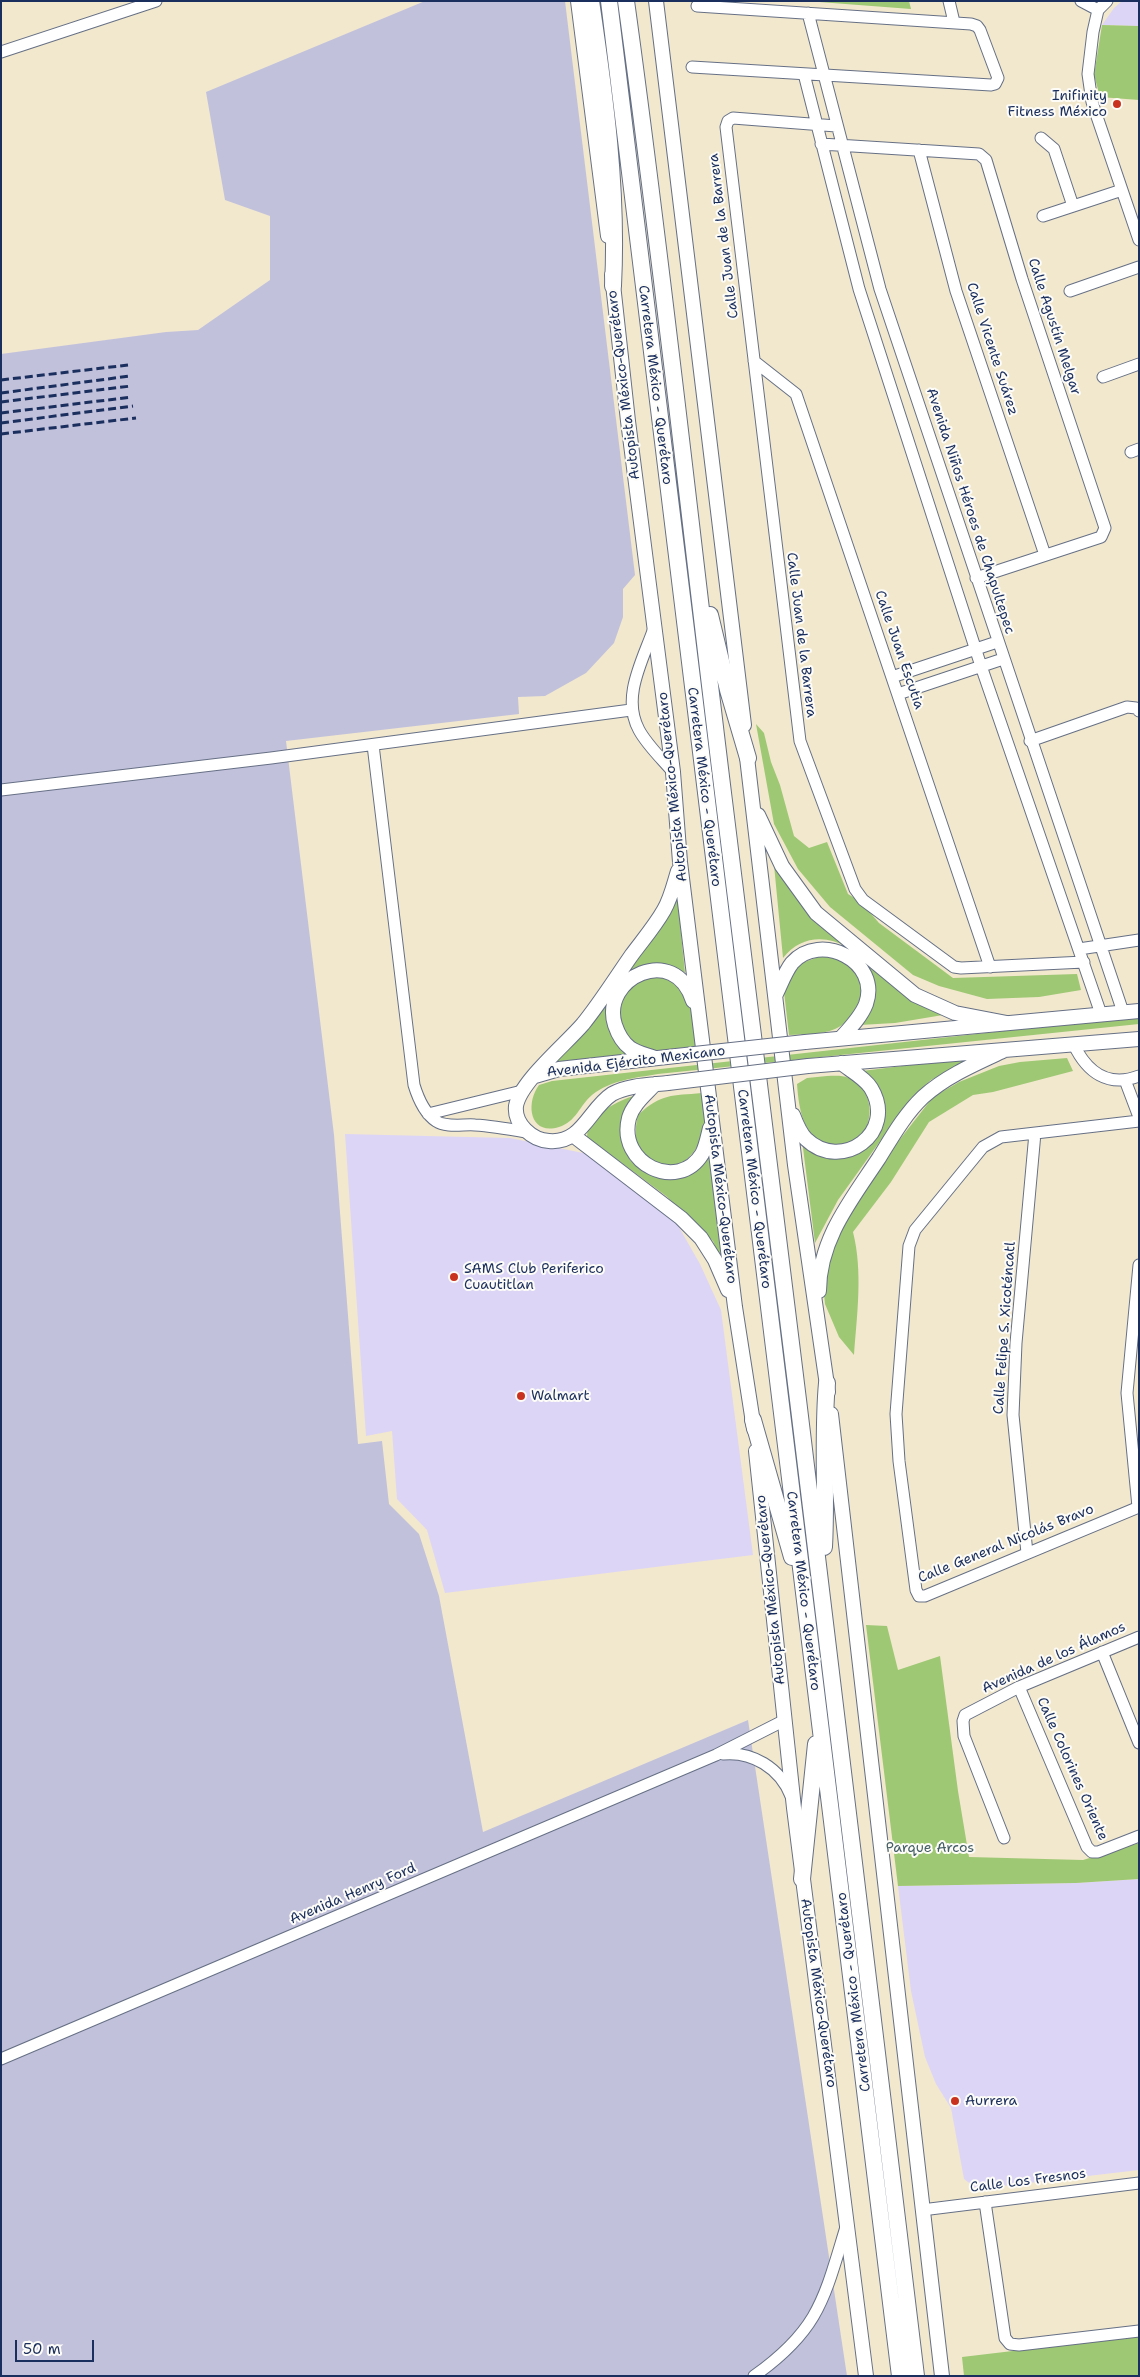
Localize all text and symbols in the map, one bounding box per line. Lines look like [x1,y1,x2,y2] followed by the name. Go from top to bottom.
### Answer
[1008,88,1107,120] place label: Inifinity Fitness México
[1111,98,1123,110] marker: Inifinity Fitness México
[706,153,742,319] street label: Calle Juan de la Barrera
[1024,256,1084,398] street label: Calle Agustín Melgar
[963,281,1021,417] street label: Calle Vicente Suárez
[634,284,676,486] street label: Carretera México - Querétaro
[604,289,644,481] street label: Autopista México-Querétaro
[922,386,1018,636] street label: Avenida Niños Héroes de Chapultepec
[783,552,819,718] street label: Calle Juan de la Barrera
[871,588,927,712] street label: Calle Juan Escutia
[683,686,725,888] street label: Carretera México - Querétaro
[655,691,691,883] street label: Autopista México-Querétaro
[546,1043,726,1081] street label: Avenida Ejército Mexicano
[733,1088,775,1290] street label: Carretera México - Querétaro
[700,1093,740,1285] street label: Autopista México-Querétaro
[991,1241,1019,1415] street label: Calle Felipe S. Xicoténcatl
[464,1261,604,1294] place label: SAMS Club Periferico Cuautitlan
[448,1271,460,1283] marker: SAMS Club Periferico Cuautitlan
[531,1388,590,1404] place label: Walmart
[515,1390,527,1402] marker: Walmart
[782,1490,824,1692] street label: Carretera México - Querétaro
[753,1494,789,1686] street label: Autopista México-Querétaro
[916,1501,1096,1587] street label: Calle General Nicolás Bravo
[980,1619,1128,1697] street label: Avenida de los Álamos
[1033,1695,1111,1843] street label: Calle Colorines Oriente
[886,1840,974,1856] park label: Parque Arcos
[287,1860,419,1928] street label: Avenida Henry Ford
[833,1891,875,2093] street label: Carretera México - Querétaro
[796,1897,840,2089] street label: Autopista México-Querétaro
[965,2093,1017,2109] place label: Aurrera
[949,2095,961,2107] marker: Aurrera
[969,2166,1087,2196] street label: Calle Los Fresnos
[18,2330,96,2362] scale bar
[23,2339,61,2359] text: 50 m

